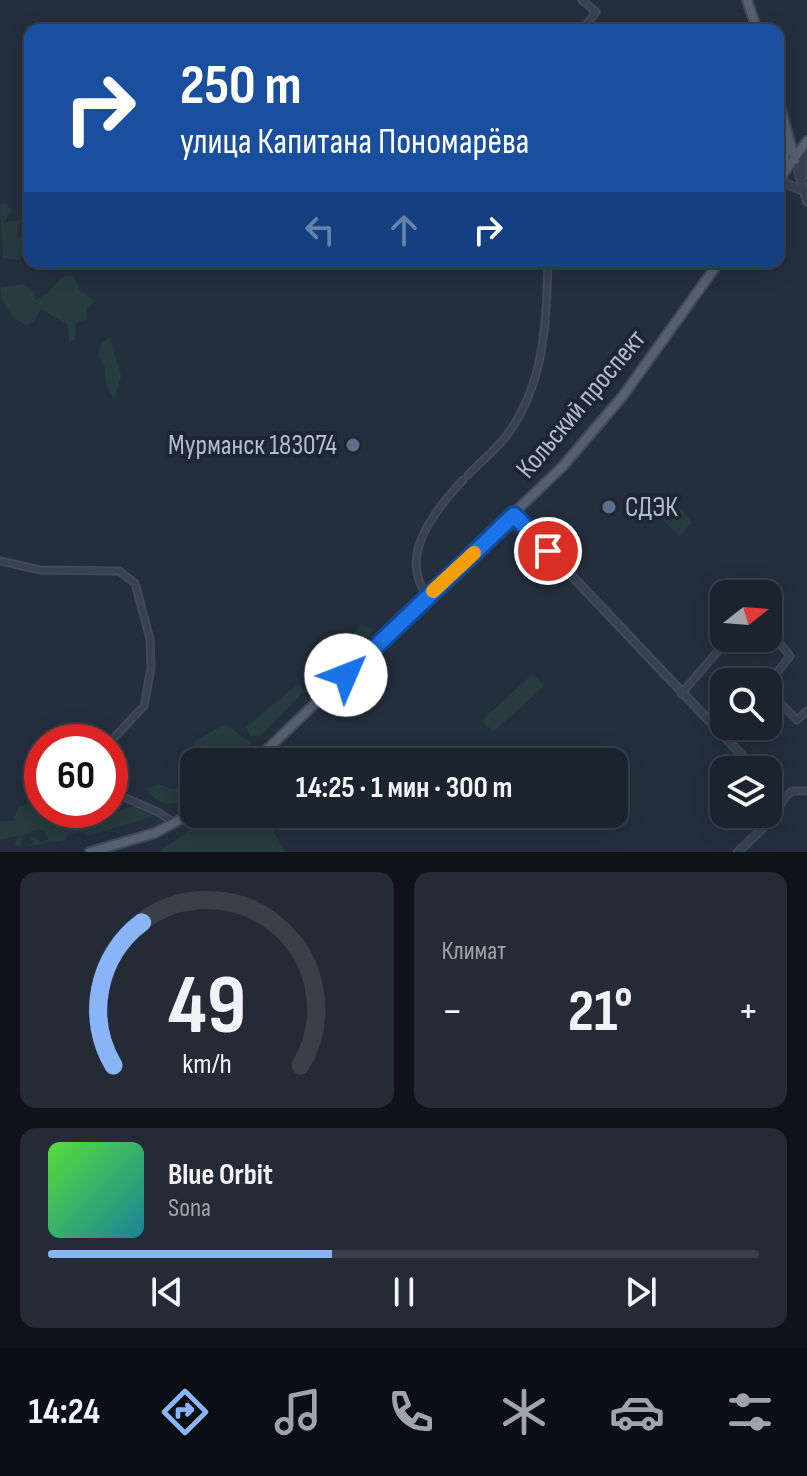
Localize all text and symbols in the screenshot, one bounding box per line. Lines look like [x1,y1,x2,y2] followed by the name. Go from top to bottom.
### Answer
[180,53,302,120] text: 250 m
[48,56,152,160] icon: right
[180,121,529,164] text: улица Капитана Пономарёва
[298,208,342,252] icon: left
[382,208,426,252] icon: ahead
[466,208,510,252] icon: right
[509,323,653,485] street label: Кольский проспект
[168,429,337,462] place label: Мурманск 183074
[344,436,362,454] marker: Мурманск 183074
[625,491,678,524] place label: СДЭК
[600,498,618,516] marker: СДЭК
[514,517,582,585] pin
[526,529,570,573] icon: arrive
[710,580,782,652] north arrow
[710,580,782,828] map controls
[304,633,388,717] position arrow
[710,668,782,740] button: search
[24,724,128,828] speed limit sign: 60
[710,756,782,828] button: layers
[296,770,512,806] text: 14:25 · 1 мин · 300 m
[442,936,506,967] text: Климат
[168,957,246,1057] text: 49
[568,976,633,1048] text: 21°
[442,985,463,1038] text: −
[737,985,759,1038] text: +
[182,1047,231,1082] text: km/h
[168,1157,273,1193] text: Blue Orbit
[168,1193,211,1224] text: Sona
[145,1270,189,1314] icon: previous
[382,1270,426,1314] icon: pause
[619,1270,663,1314] icon: next
[157,1384,213,1440] icon: directions
[270,1384,326,1440] icon: music
[383,1384,439,1440] icon: phone
[496,1384,552,1440] icon: climate
[609,1384,665,1440] icon: car
[722,1384,778,1440] icon: filters
[29,1391,100,1434] text: 14:24

